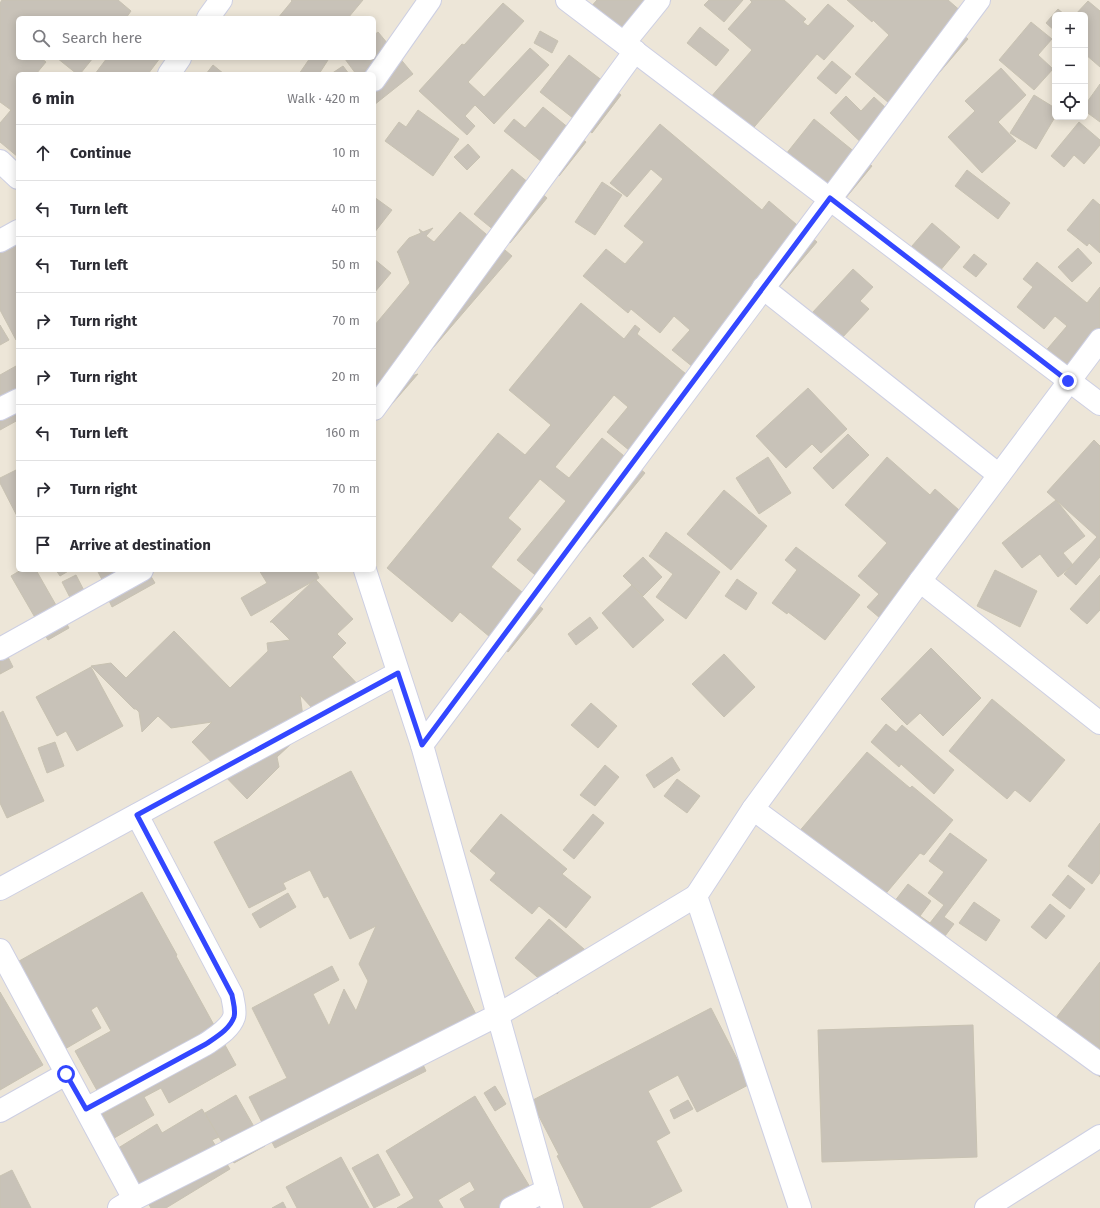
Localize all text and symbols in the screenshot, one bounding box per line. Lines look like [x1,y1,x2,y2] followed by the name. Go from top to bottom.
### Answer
[1052,12,1088,120] map controls
[1052,12,1088,48] button: +
[16,16,376,60] search box
[30,27,52,49] icon: search
[62,29,142,47] text: Search here
[1052,48,1088,84] button: −
[1052,84,1088,120] button: locate
[32,88,75,109] text: 6 min
[287,91,360,106] text: Walk · 420 m
[32,142,54,164] icon: ahead
[70,144,131,162] text: Continue
[333,145,360,160] text: 10 m
[32,198,54,220] icon: left
[70,200,128,218] text: Turn left
[331,201,360,216] text: 40 m
[32,254,54,276] icon: left
[70,256,128,274] text: Turn left
[332,257,360,272] text: 50 m
[32,310,54,332] icon: right
[70,312,137,330] text: Turn right
[333,313,360,328] text: 70 m
[32,366,54,388] icon: right
[70,368,137,386] text: Turn right
[332,369,360,384] text: 20 m
[1059,372,1077,390] route end
[32,422,54,444] icon: left
[70,424,128,442] text: Turn left
[326,425,360,440] text: 160 m
[32,478,54,500] icon: right
[70,480,137,498] text: Turn right
[333,481,360,496] text: 70 m
[32,534,54,556] icon: arrive
[70,536,211,554] text: Arrive at destination
[57,1065,75,1083] route start

